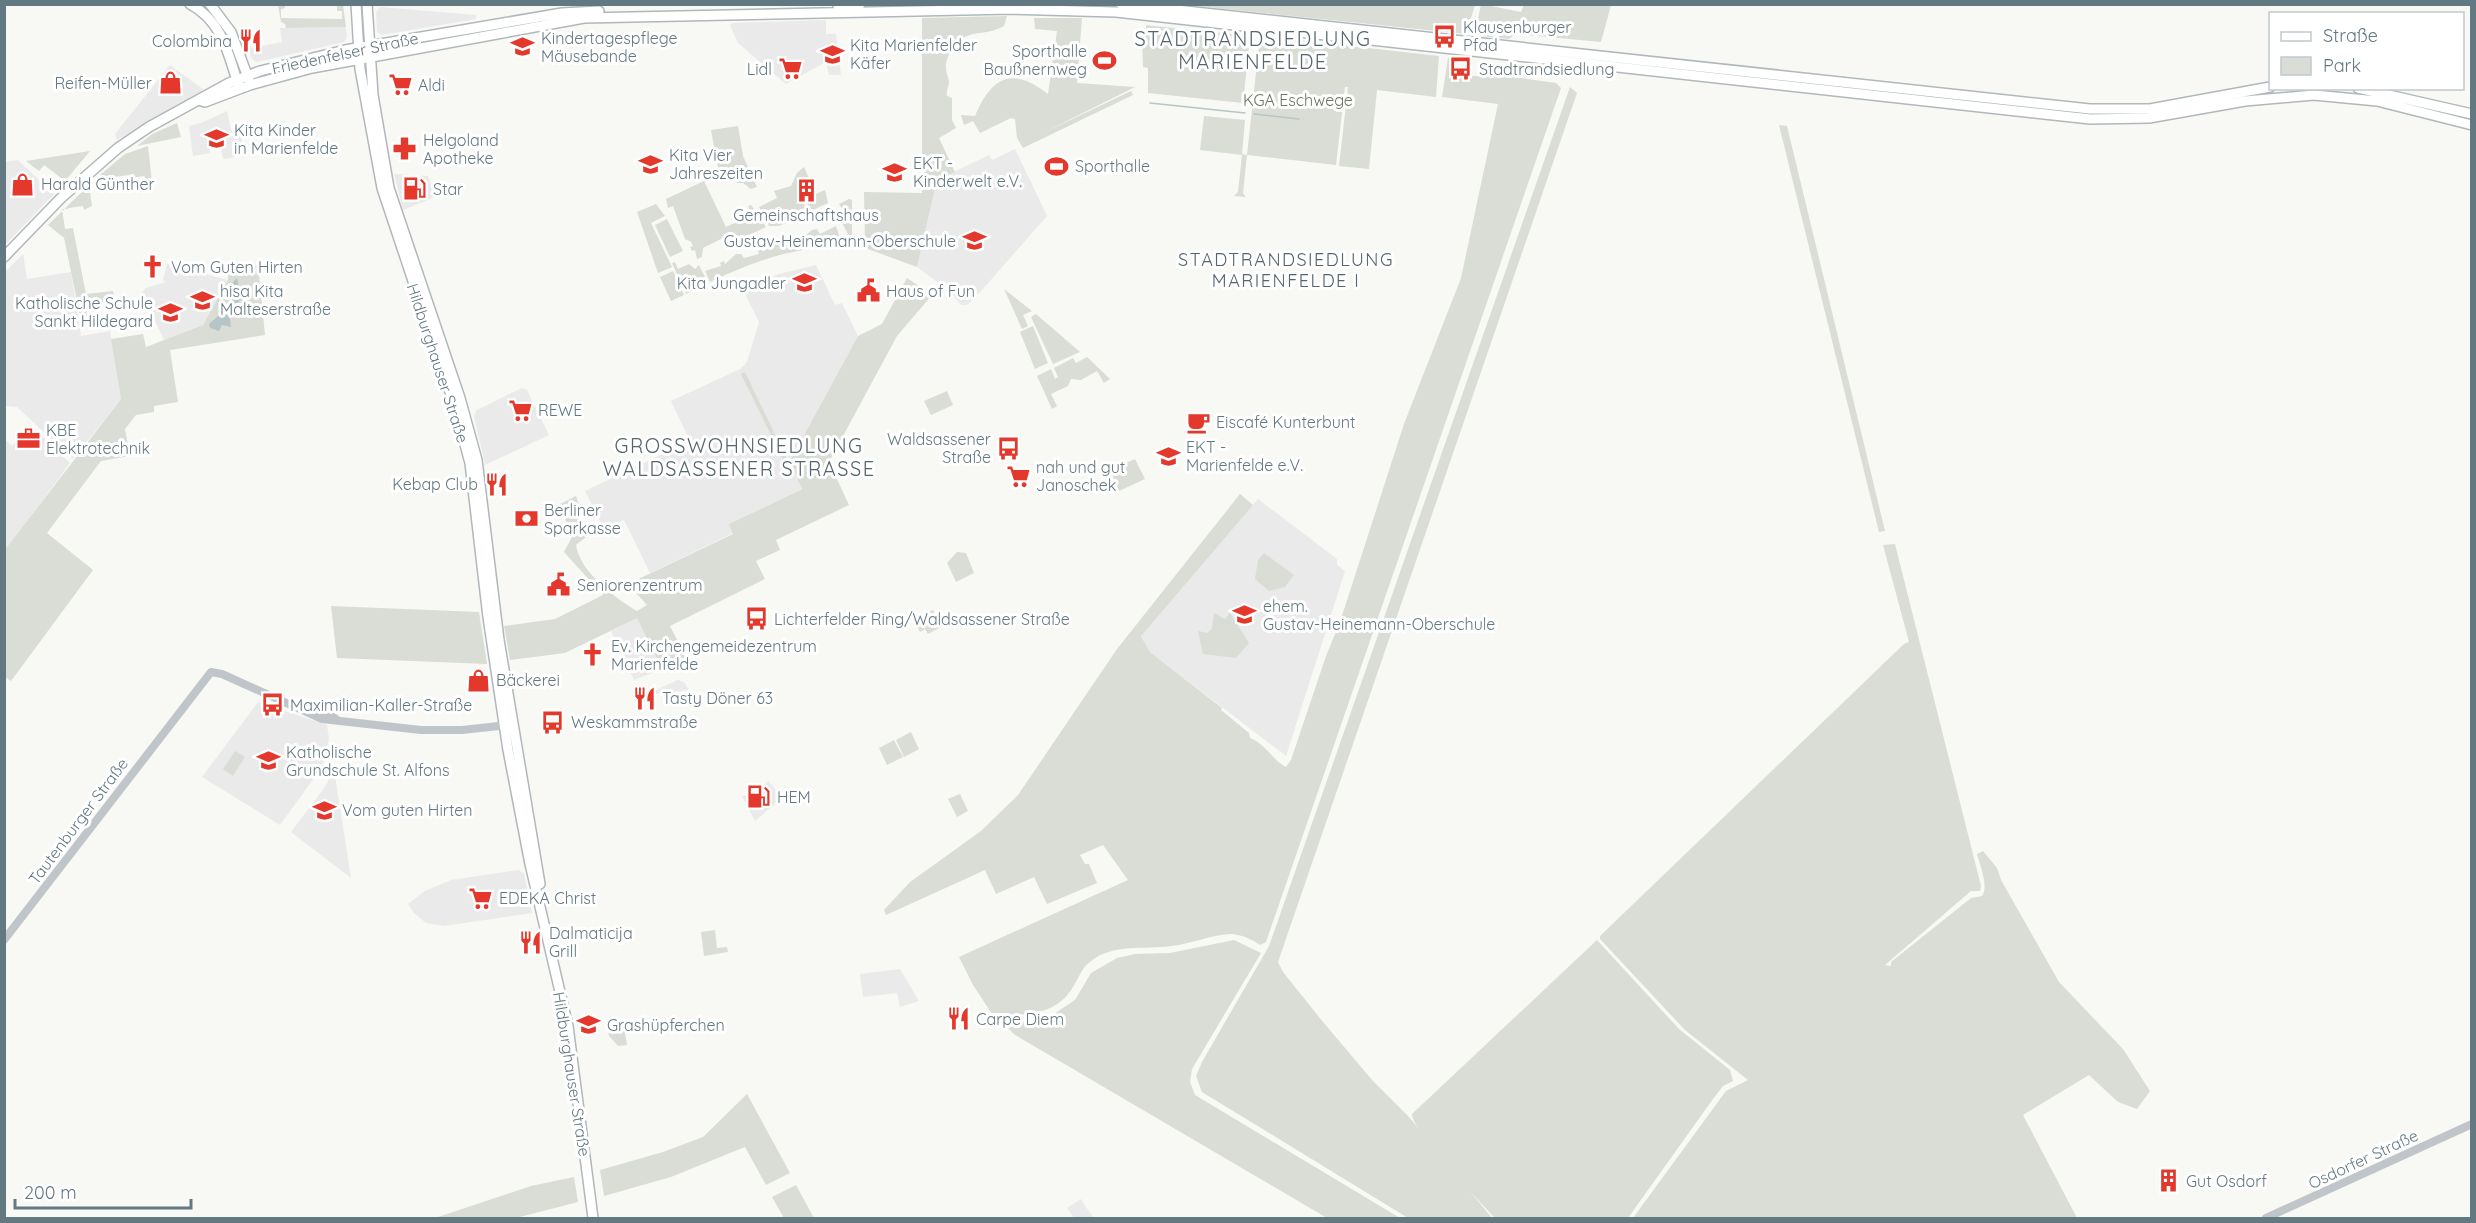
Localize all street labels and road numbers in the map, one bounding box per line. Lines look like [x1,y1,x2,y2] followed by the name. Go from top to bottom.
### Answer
[270,28,420,78] street label: Friedenfelser Straße
[403,281,473,445] street label: Hildburghauser Straße
[24,754,132,888] street label: Tautenburger Straße
[549,990,595,1158] street label: Hildburghauser Straße
[2305,1125,2421,1193] street label: Osdorfer Straße

